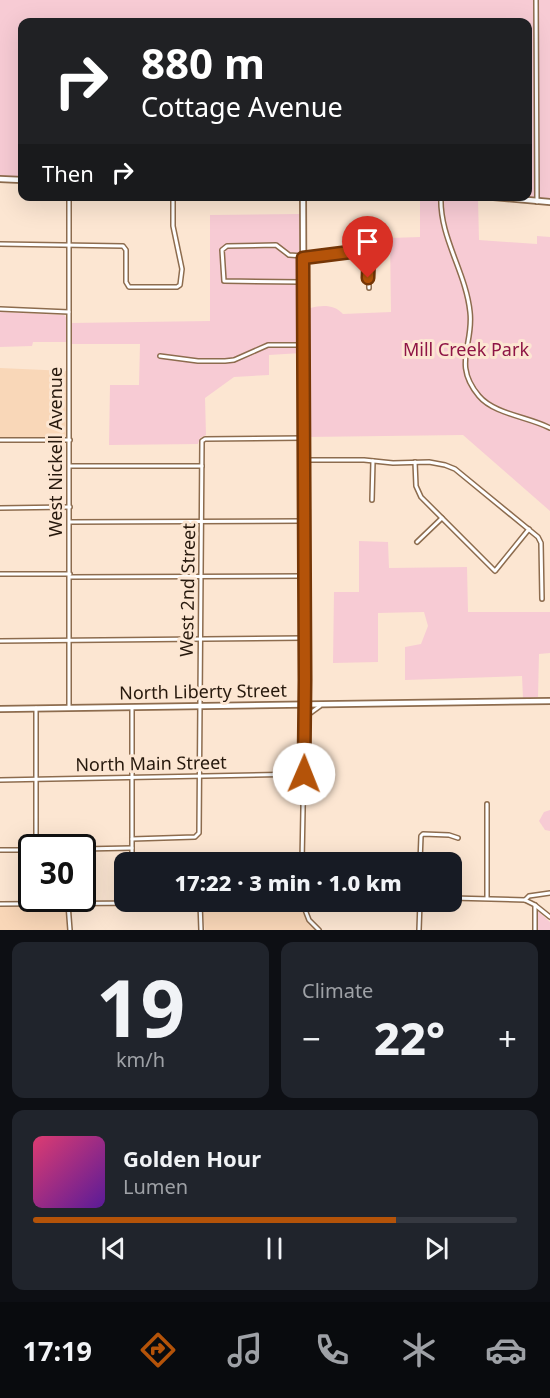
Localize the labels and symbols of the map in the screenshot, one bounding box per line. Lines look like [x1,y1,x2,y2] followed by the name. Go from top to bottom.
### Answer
[342,216,393,278] pin
[403,337,529,361] park label: Mill Creek Park
[43,367,67,537] street label: West Nickell Avenue
[174,522,200,657] street label: West 2nd Street
[119,678,288,704] street label: North Liberty Street
[272,742,336,806] position arrow
[75,750,227,776] street label: North Main Street
[18,834,96,912] speed limit sign: 30

